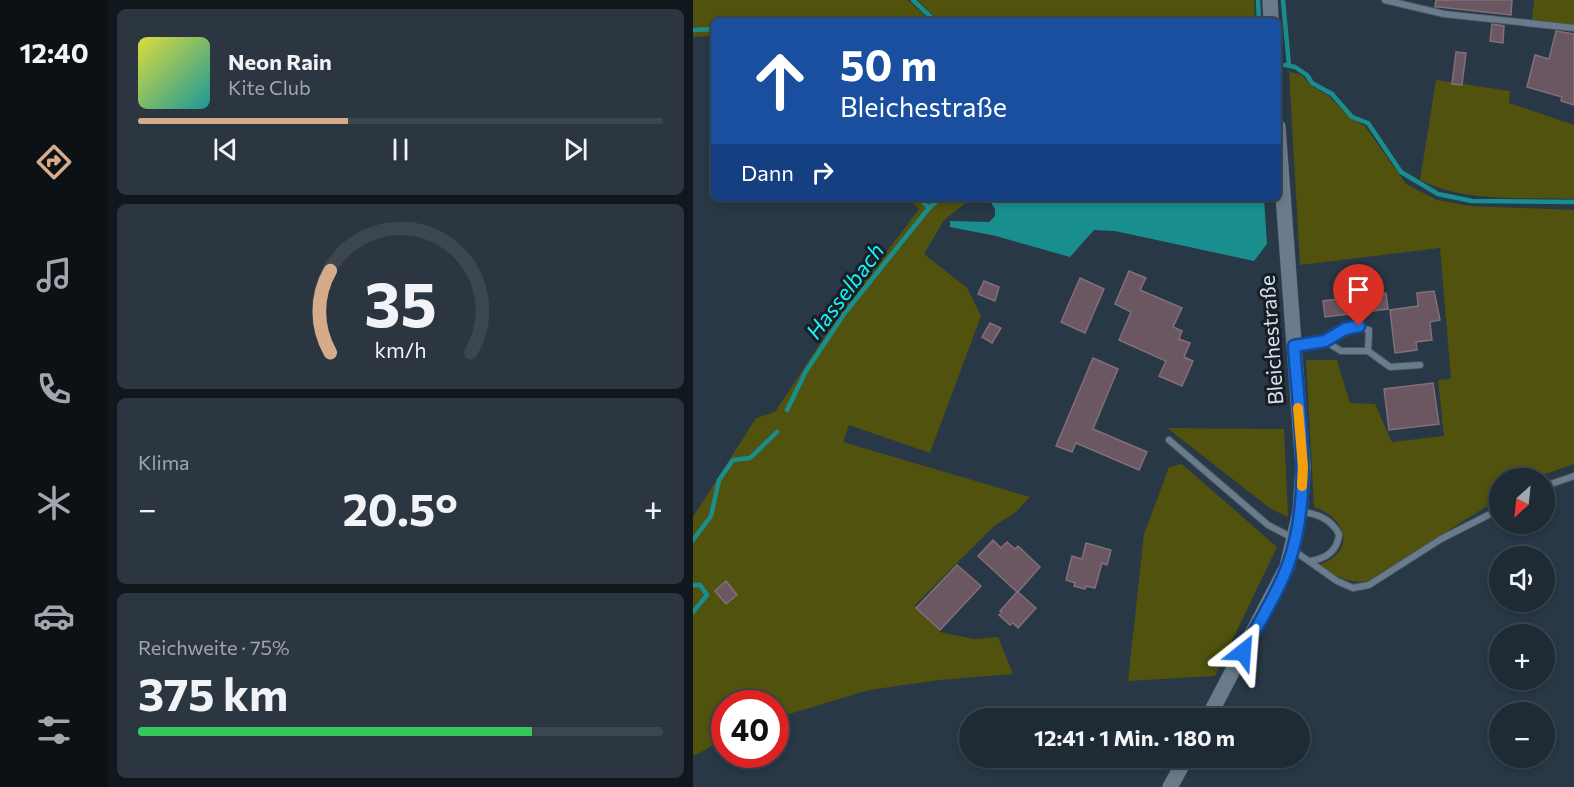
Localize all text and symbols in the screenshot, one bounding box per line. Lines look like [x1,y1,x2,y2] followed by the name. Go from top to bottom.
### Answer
[19,36,89,69] text: 12:40
[840,38,937,90] text: 50 m
[741,42,819,120] icon: ahead
[228,48,332,75] text: Neon Rain
[228,75,311,99] text: Kite Club
[840,90,1007,123] text: Bleichestraße
[209,133,242,166] icon: previous
[384,133,417,166] icon: pause
[559,133,592,166] icon: next
[33,141,75,183] icon: directions
[806,156,839,189] icon: right
[741,159,794,186] text: Dann
[800,237,889,344] water label: Hasselbach
[33,254,75,296] icon: music
[364,264,437,340] text: 35
[1333,264,1384,326] pin
[1342,273,1375,306] icon: arrive
[1254,274,1288,406] street label: Bleichestraße
[374,337,427,363] text: km/h
[33,368,75,410] icon: phone
[138,450,190,474] text: Klima
[1489,468,1555,534] north arrow
[1489,468,1555,768] map controls
[342,480,458,535] text: 20.5°
[33,482,75,524] icon: climate
[138,487,157,528] text: −
[644,487,663,528] text: +
[1489,546,1555,612] button: sound
[33,595,75,637] icon: car
[1211,620,1275,684] position arrow
[1489,624,1555,690] button: +
[138,635,290,659] text: Reichweite · 75%
[138,665,288,720] text: 375 km
[711,690,789,768] speed limit sign: 40
[1489,702,1555,768] button: −
[33,709,75,751] icon: filters
[1034,724,1235,751] text: 12:41 · 1 Min. · 180 m

